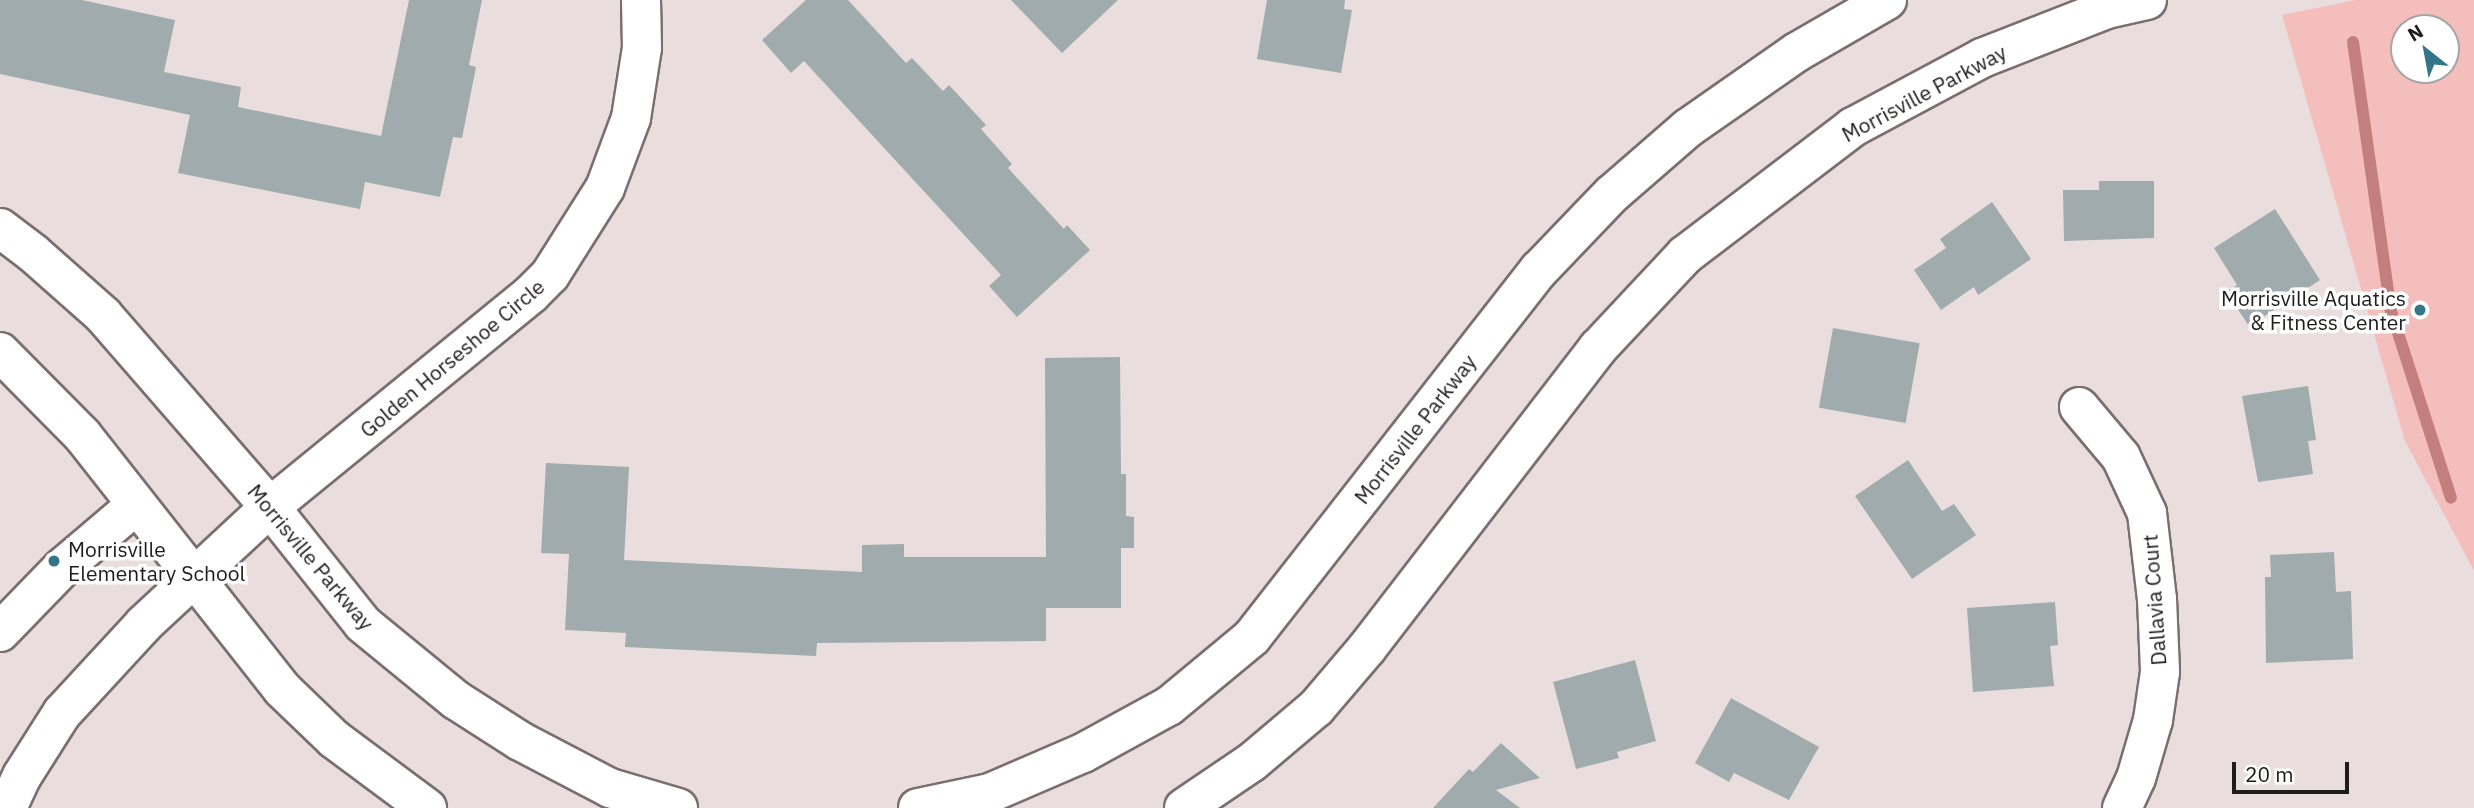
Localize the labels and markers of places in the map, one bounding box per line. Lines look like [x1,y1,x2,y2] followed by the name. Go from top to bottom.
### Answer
[2221,285,2406,335] place label: Morrisville Aquatics & Fitness Center
[2412,302,2428,318] marker: Morrisville Aquatics & Fitness Center
[68,536,245,586] place label: Morrisville Elementary School
[46,553,62,569] marker: Morrisville Elementary School

